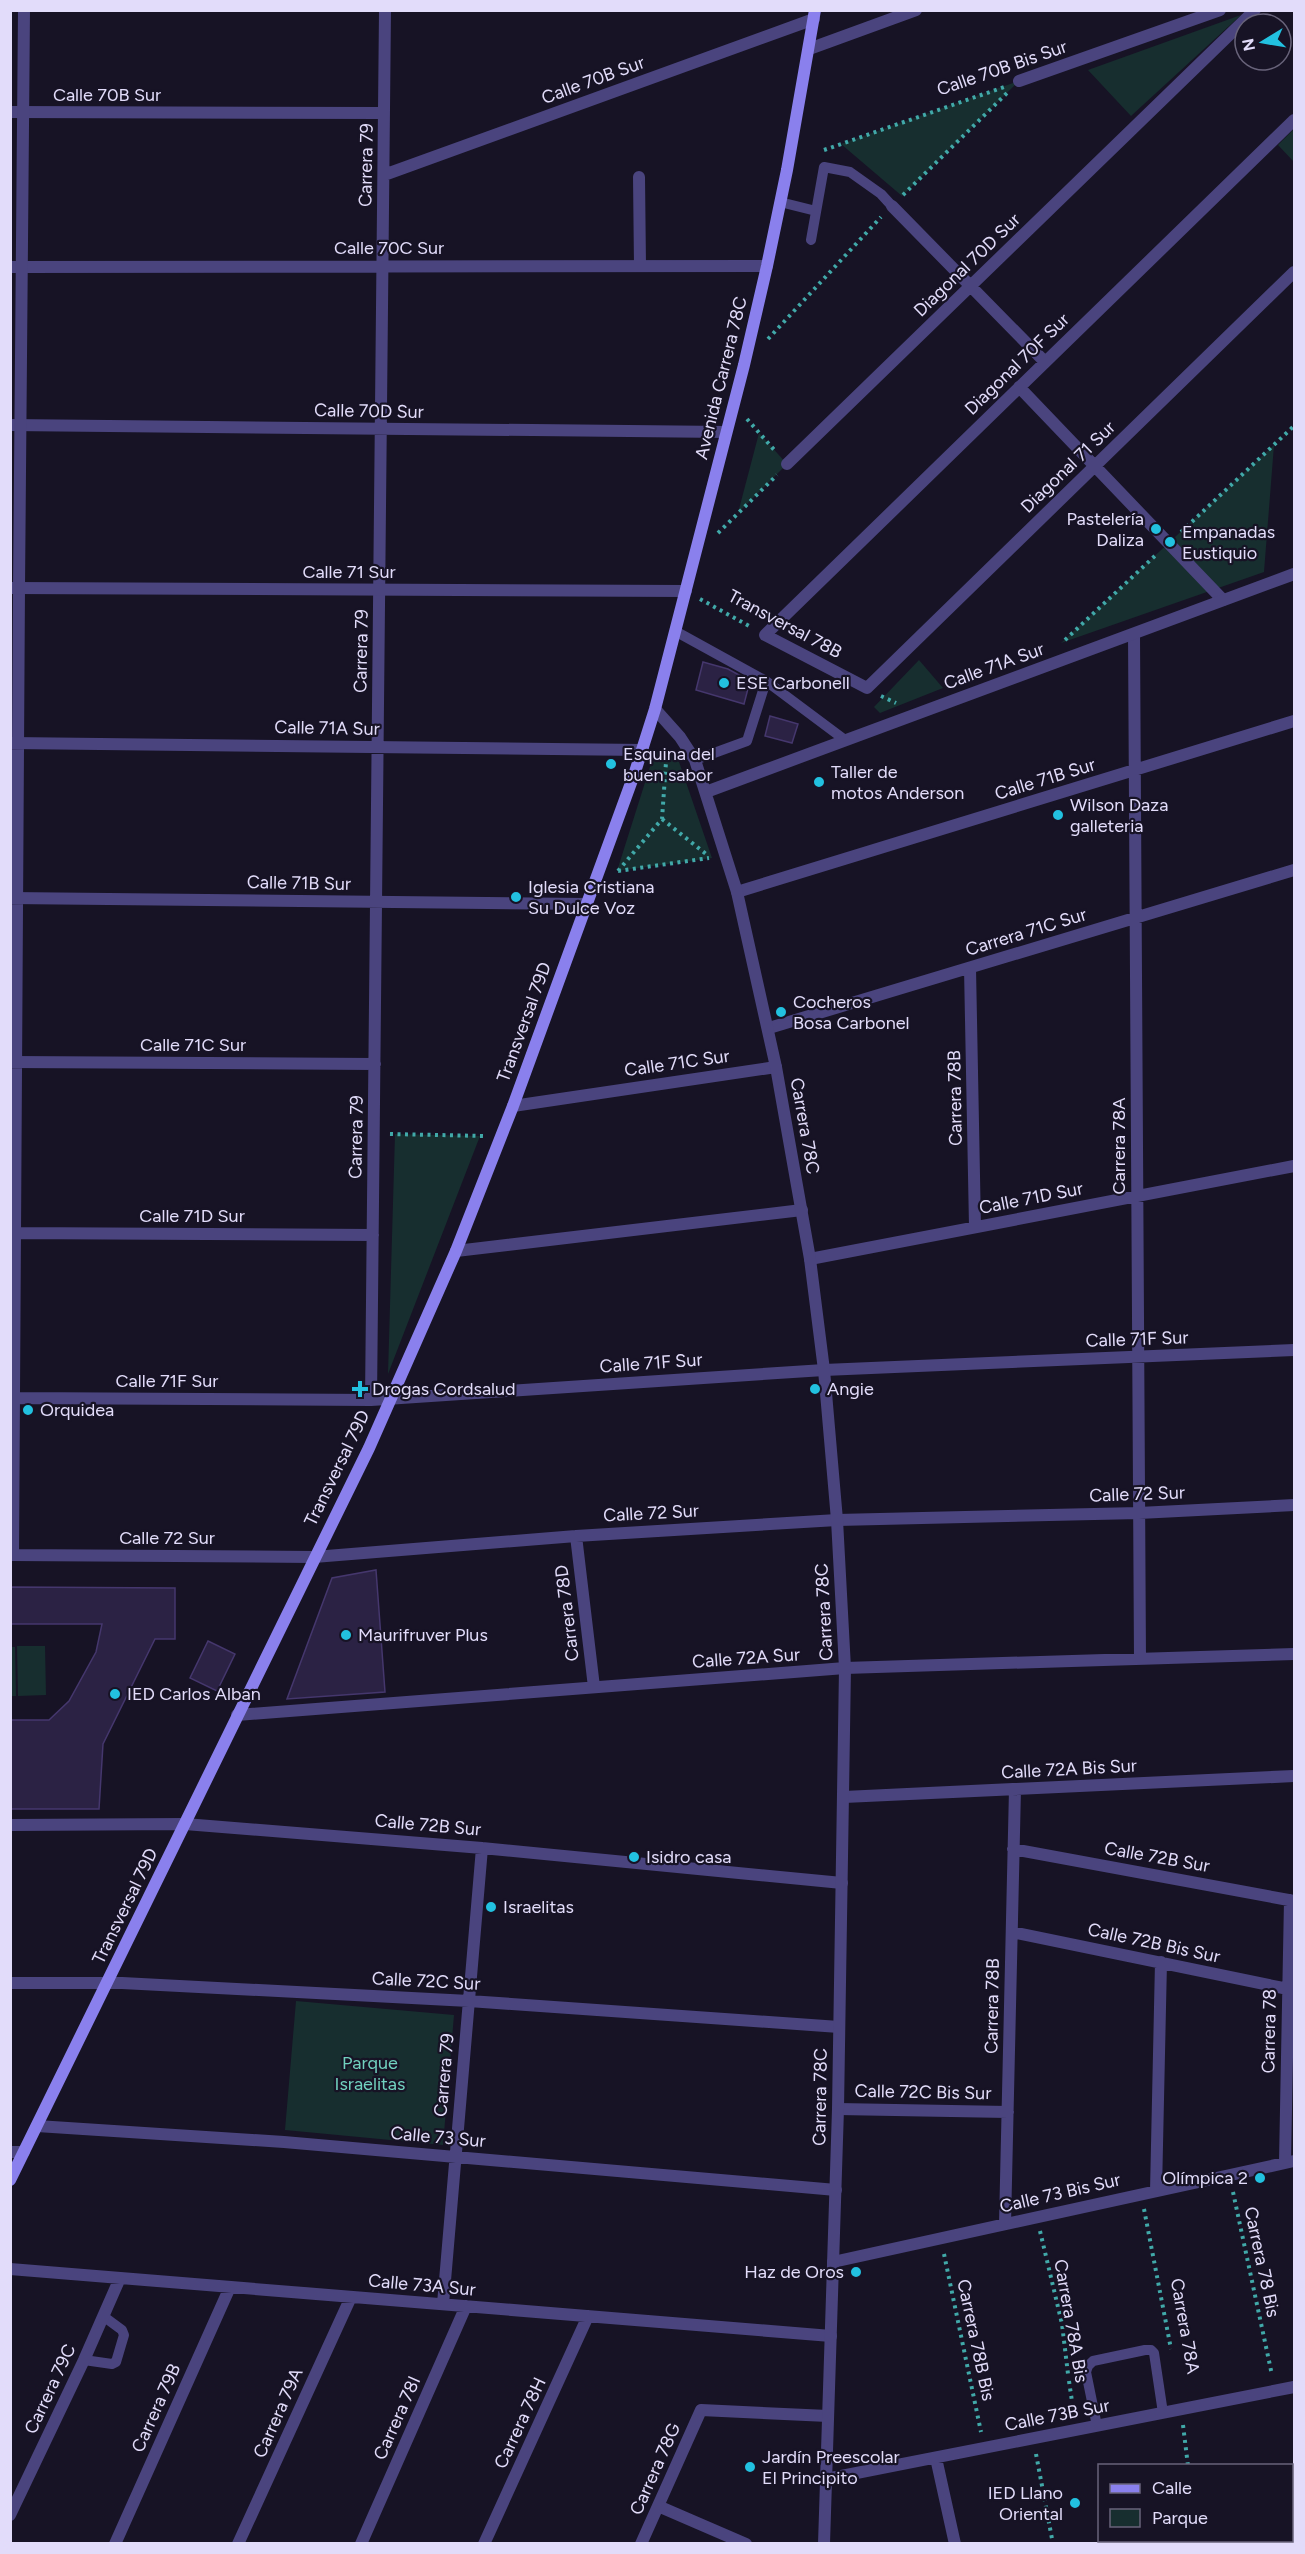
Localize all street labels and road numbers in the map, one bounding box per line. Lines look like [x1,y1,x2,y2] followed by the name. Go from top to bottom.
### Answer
[934,35,1070,101] street label: Calle 70B Bis Sur
[538,51,648,109] street label: Calle 70B Sur
[53,84,161,106] street label: Calle 70B Sur
[354,123,378,207] street label: Carrera 79
[909,209,1025,321] street label: Diagonal 70D Sur
[334,237,444,259] street label: Calle 70C Sur
[690,294,752,462] street label: Avenida Carrera 78C
[960,309,1074,419] street label: Diagonal 70F Sur
[314,399,424,423] street label: Calle 70D Sur
[1016,416,1120,518] street label: Diagonal 71 Sur
[302,561,396,583] street label: Calle 71 Sur
[724,585,846,663] street label: Transversal 78B
[349,609,373,693] street label: Carrera 79
[941,638,1047,694] street label: Calle 71A Sur
[274,716,380,740] street label: Calle 71A Sur
[992,753,1098,805] street label: Calle 71B Sur
[247,871,351,895] street label: Calle 71B Sur
[963,903,1089,961] street label: Carrera 71C Sur
[492,959,556,1085] street label: Transversal 79D
[140,1034,246,1056] street label: Calle 71C Sur
[623,1045,731,1081] street label: Calle 71C Sur
[943,1050,967,1146] street label: Carrera 78B
[786,1076,824,1176] street label: Carrera 78C
[344,1095,368,1179] street label: Carrera 79
[1108,1098,1130,1194] street label: Carrera 78A
[977,1177,1085,1219] street label: Calle 71D Sur
[139,1205,245,1227] street label: Calle 71D Sur
[1085,1326,1189,1352] street label: Calle 71F Sur
[599,1348,703,1378] street label: Calle 71F Sur
[116,1370,218,1392] street label: Calle 71F Sur
[299,1407,375,1529] street label: Transversal 79D
[1089,1481,1185,1507] street label: Calle 72 Sur
[603,1500,699,1526] street label: Calle 72 Sur
[119,1527,215,1549] street label: Calle 72 Sur
[810,1563,838,1661] street label: Carrera 78C
[550,1564,584,1662] street label: Carrera 78D
[691,1643,801,1673] street label: Calle 72A Sur
[1001,1754,1137,1784] street label: Calle 72A Bis Sur
[374,1809,482,1841] street label: Calle 72B Sur
[1103,1837,1211,1877] street label: Calle 72B Sur
[87,1845,163,1967] street label: Transversal 79D
[1086,1918,1222,1968] street label: Calle 72B Bis Sur
[980,1958,1004,2054] street label: Carrera 78B
[371,1967,481,1995] street label: Calle 72C Sur
[1257,1989,1281,2073] street label: Carrera 78
[429,2032,459,2118] street label: Carrera 79
[808,2048,832,2146] street label: Carrera 78C
[854,2080,992,2104] street label: Calle 72C Bis Sur
[390,2122,486,2152] street label: Calle 73 Sur
[997,2168,1123,2218] street label: Calle 73 Bis Sur
[1240,2205,1284,2319] street label: Carrera 78 Bis
[1049,2258,1093,2384] street label: Carrera 78A Bis
[367,2269,477,2301] street label: Calle 73A Sur
[1166,2276,1204,2376] street label: Carrera 78A
[952,2277,1000,2403] street label: Carrera 78B Bis
[20,2341,80,2437] street label: Carrera 79C
[127,2360,185,2456] street label: Carrera 79B
[248,2365,308,2461] street label: Carrera 79A
[369,2373,425,2463] street label: Carrera 78I
[489,2374,551,2472] street label: Carrera 78H
[1003,2394,1111,2436] street label: Calle 73B Sur
[625,2419,685,2518] street label: Carrera 78G

